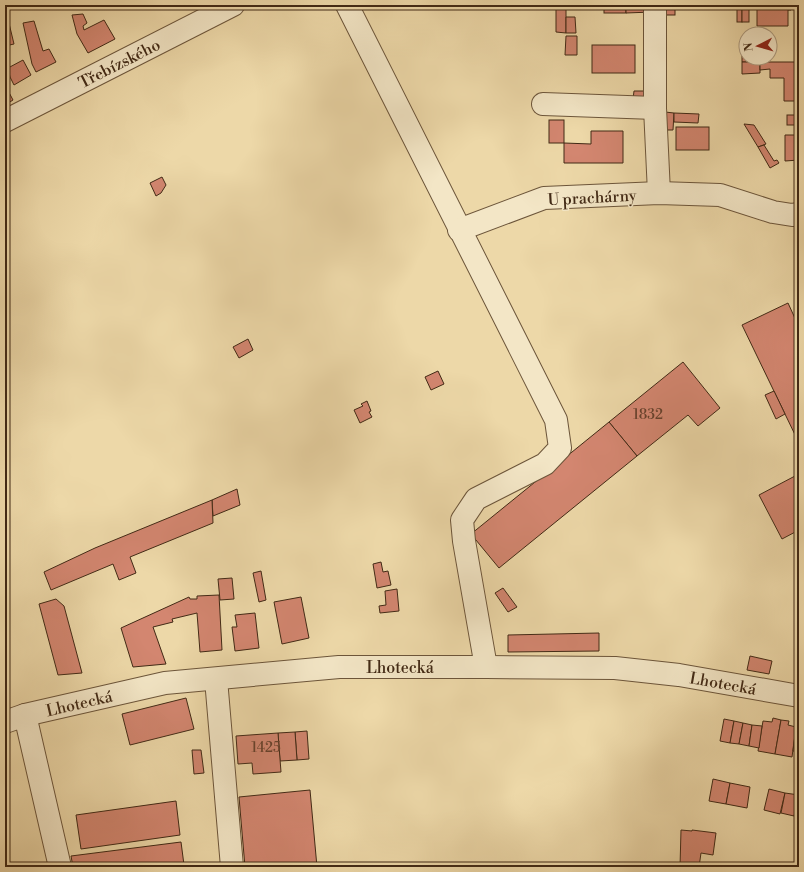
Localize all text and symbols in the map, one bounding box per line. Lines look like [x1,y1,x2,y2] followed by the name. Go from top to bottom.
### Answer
[738,26,778,66] north arrow
[75,35,164,93] street label: Třebízského
[742,42,756,52] text: N
[547,186,637,210] street label: U prachárny
[633,406,663,424] house number: 1832
[366,658,435,678] street label: Lhotecká
[688,668,759,700] street label: Lhotecká
[44,686,115,721] street label: Lhotecká
[251,739,281,757] house number: 1425

